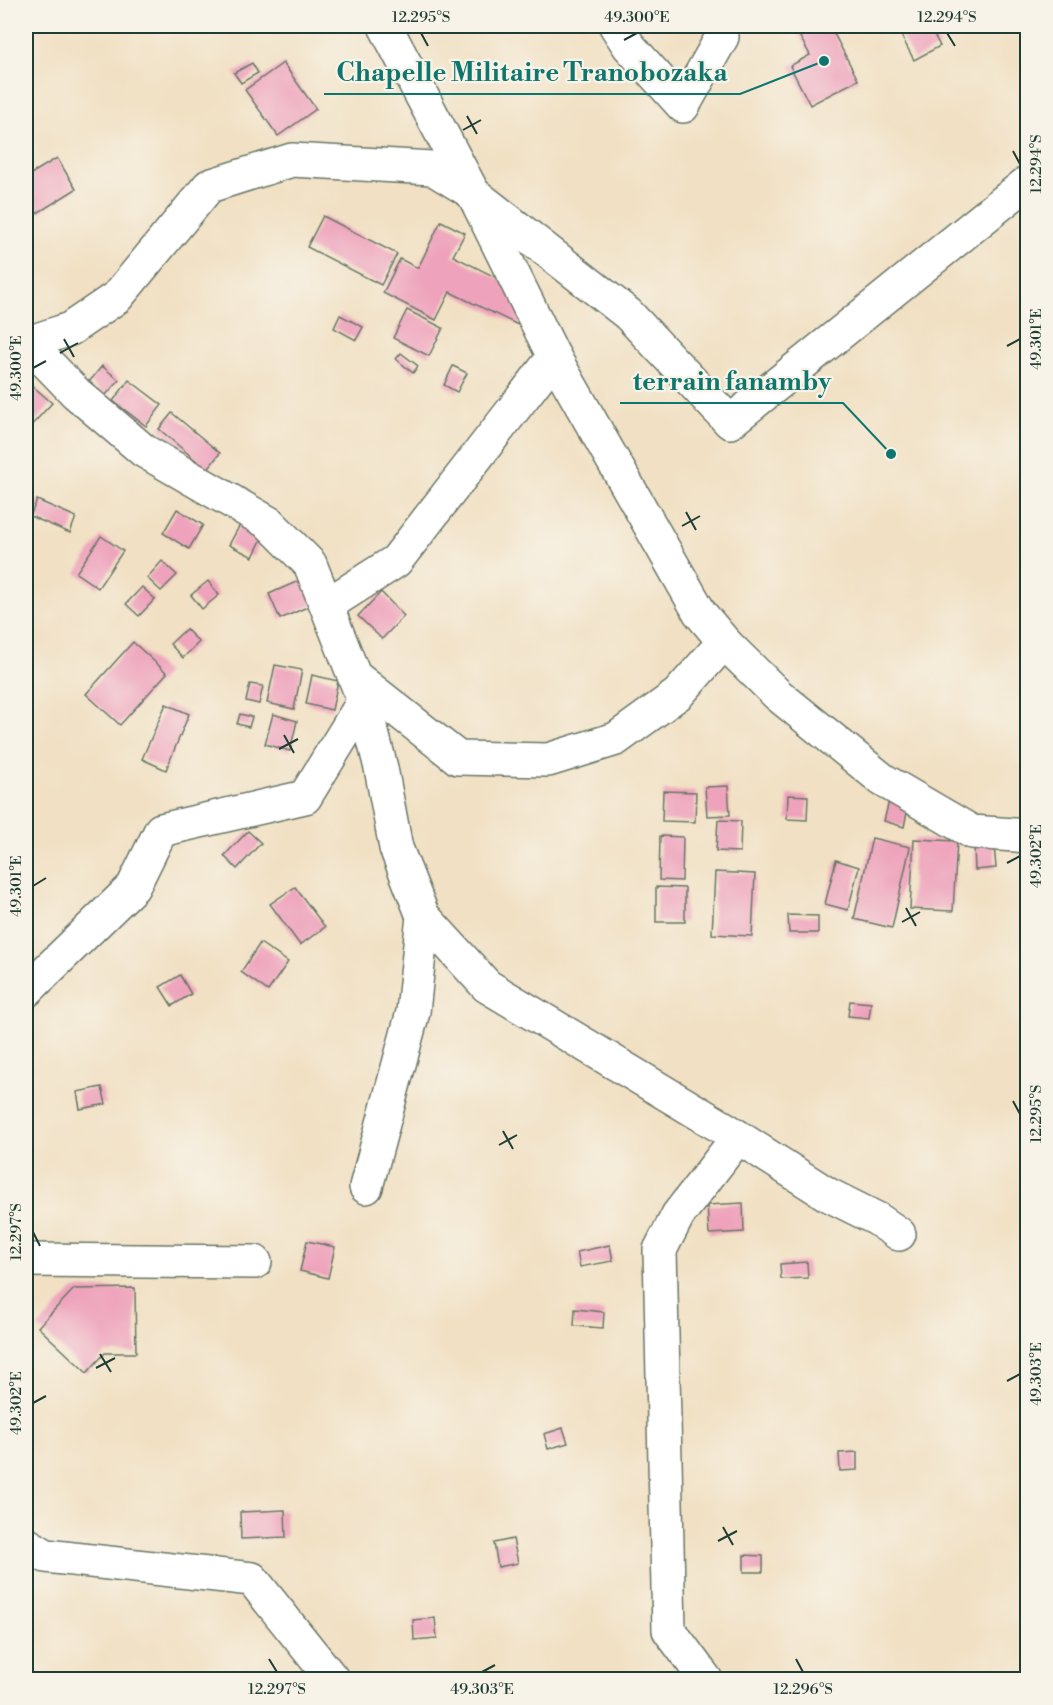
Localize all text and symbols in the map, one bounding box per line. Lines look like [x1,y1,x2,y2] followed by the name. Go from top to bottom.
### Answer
[392,8,450,27] text: 12.295°S
[604,8,670,27] text: 49.300°E
[917,8,977,27] text: 12.294°S
[324,50,740,94] callout: Chapelle Militaire Tranobozaka
[336,57,729,89] text: Chapelle Militaire Tranobozaka
[1027,134,1046,194] text: 12.294°S
[1027,308,1046,370] text: 49.301°E
[7,335,26,401] text: 49.300°E
[620,359,843,403] callout: terrain fanamby
[633,366,832,398] text: terrain fanamby
[1027,824,1046,888] text: 49.302°E
[7,855,26,917] text: 49.301°E
[1027,1085,1046,1143] text: 12.295°S
[7,1203,26,1261] text: 12.297°S
[1027,1342,1046,1406] text: 49.303°E
[7,1371,26,1435] text: 49.302°E
[248,1680,306,1699] text: 12.297°S
[450,1680,514,1699] text: 49.303°E
[773,1680,833,1699] text: 12.296°S

